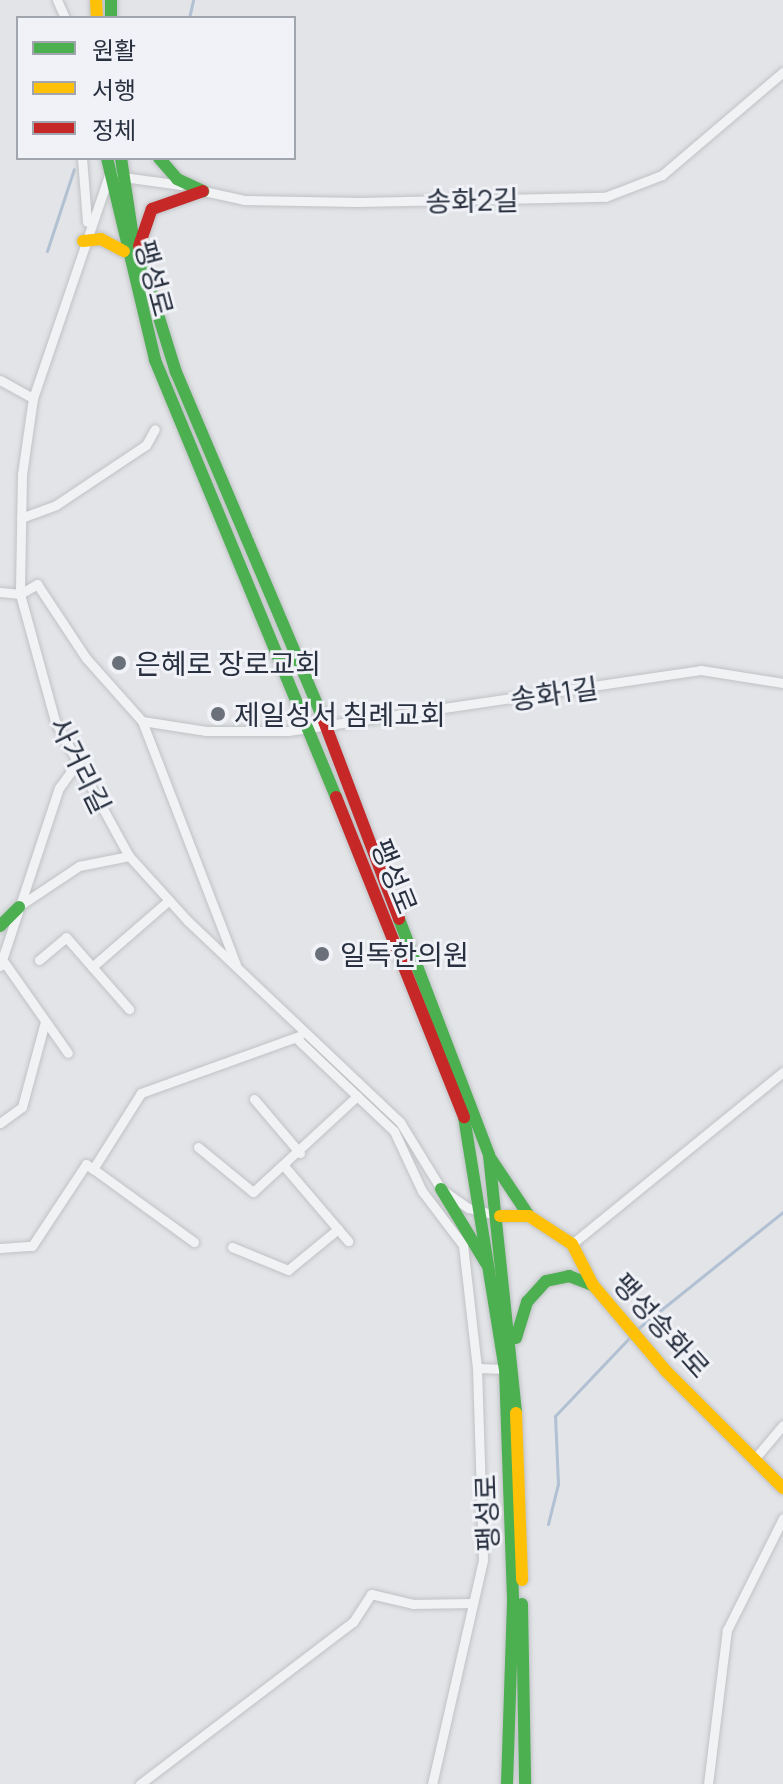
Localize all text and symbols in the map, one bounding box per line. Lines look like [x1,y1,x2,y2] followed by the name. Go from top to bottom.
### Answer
[16,16,296,160] legend
[92,33,136,66] text: 원활
[92,73,136,106] text: 서행
[92,113,136,146] text: 정체
[425,182,519,218] street label: 송화2길
[129,236,181,320] street label: 팽성로
[135,646,321,680] place label: 은혜로 장로교회
[110,654,128,672] marker: 은혜로 장로교회
[508,670,600,716] street label: 송화1길
[234,697,446,731] place label: 제일성서 침례교회
[209,705,227,723] marker: 제일성서 침례교회
[43,711,119,819] street label: 사거리길
[365,834,425,918] street label: 팽성로
[340,937,469,971] place label: 일독한의원
[311,943,333,965] marker: 일독한의원
[606,1266,718,1384] street label: 팽성송화로
[468,1474,504,1552] street label: 팽성로

